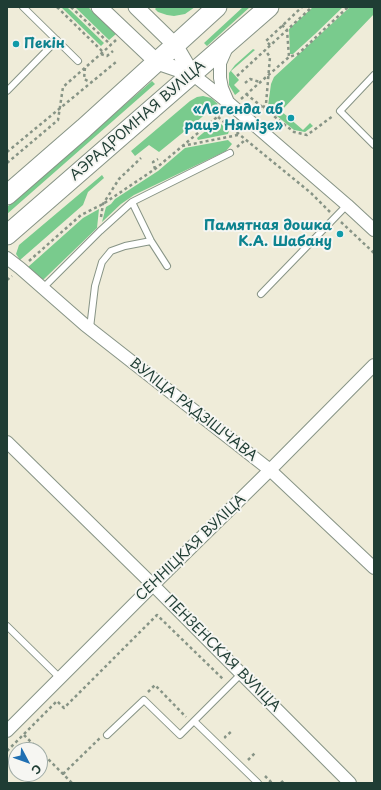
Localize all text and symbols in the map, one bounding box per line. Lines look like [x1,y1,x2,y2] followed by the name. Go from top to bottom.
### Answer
[24,36,65,52] place label: Пекін
[11,39,21,49] marker: Пекін
[67,58,209,184] street label: АЭРАДРОМНАЯ ВУЛІЦА
[184,102,283,134] place label: «Легенда аб рацэ Нямізе»
[286,113,296,123] marker: «Легенда аб рацэ Нямізе»
[204,218,332,250] place label: Памятная дошка К.А. Шабану
[335,229,345,239] marker: Памятная дошка К.А. Шабану
[126,355,260,465] street label: ВУЛІЦА РАДЗІШЧАВА
[133,491,249,605] street label: СЕННІЦКАЯ ВУЛІЦА
[160,592,284,716] street label: ПЕНЗЕНСКАЯ ВУЛІЦА
[8,742,48,782] north arrow
[28,761,46,778] text: С

